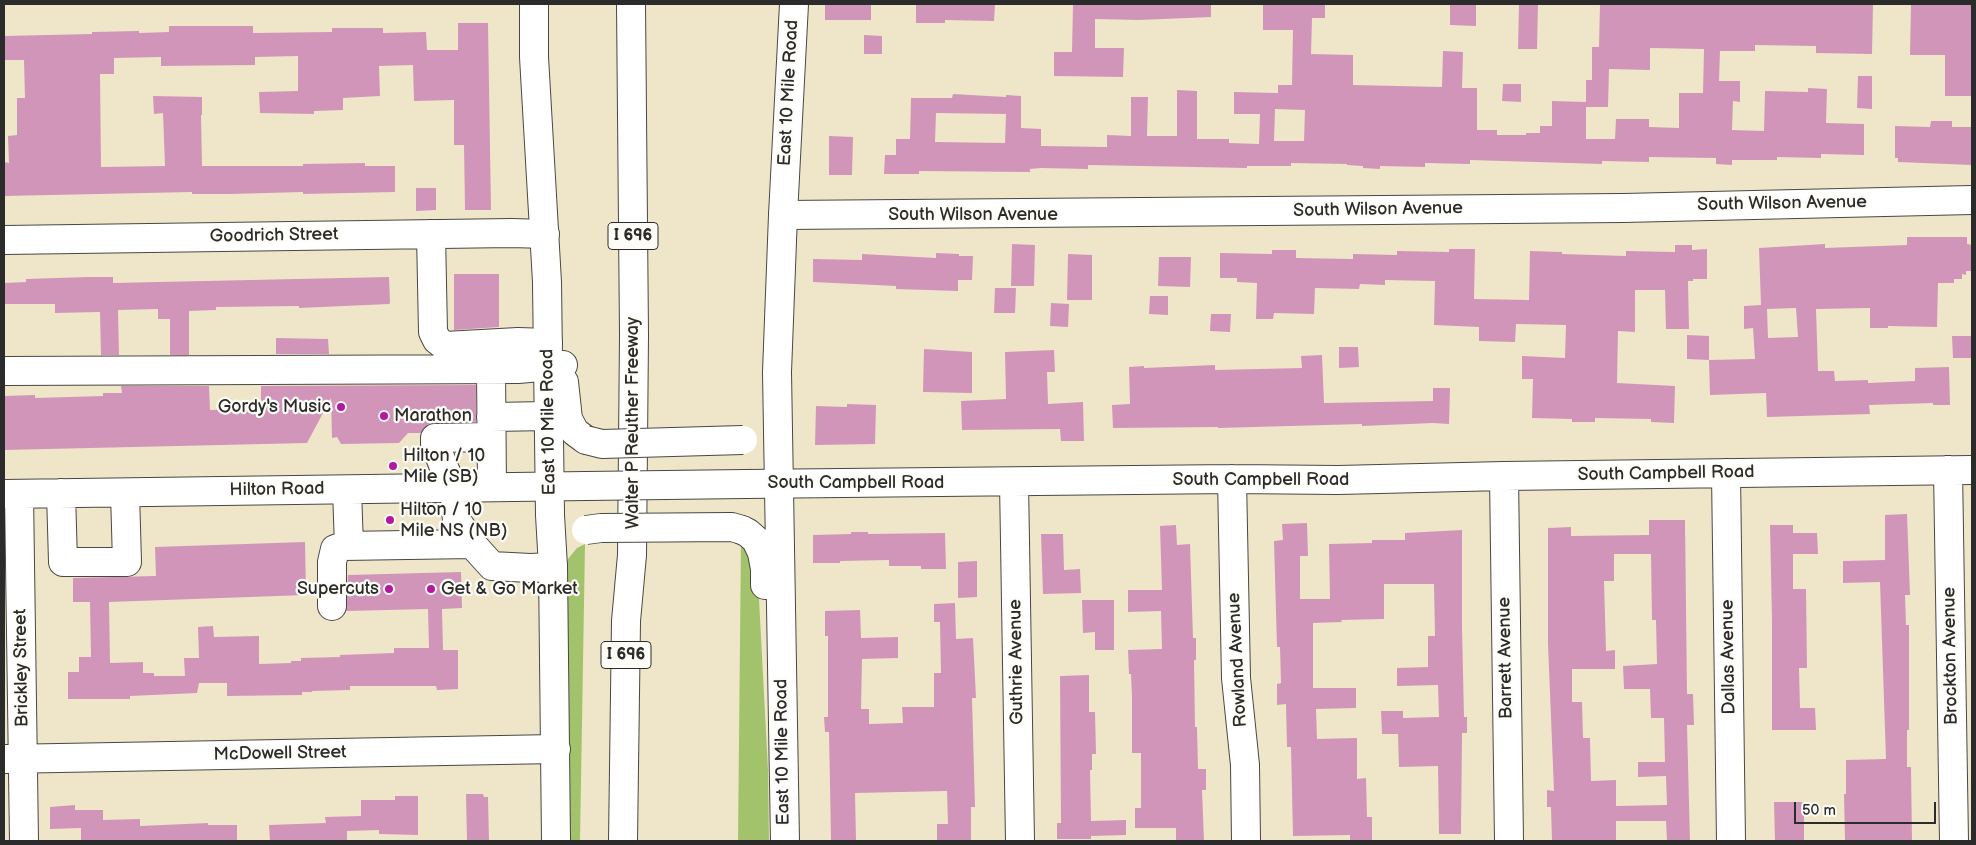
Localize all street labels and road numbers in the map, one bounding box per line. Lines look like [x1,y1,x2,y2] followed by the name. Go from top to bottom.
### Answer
[774,19,804,167] street label: East 10 Mile Road
[1697,192,1867,216] street label: South Wilson Avenue
[1293,198,1463,222] street label: South Wilson Avenue
[888,204,1058,226] street label: South Wilson Avenue
[608,222,658,250] road number: I 696
[209,224,339,248] street label: Goodrich Street
[622,317,644,529] street label: Walter P Reuther Freeway
[537,349,561,495] street label: East 10 Mile Road
[1577,462,1755,486] street label: South Campbell Road
[1173,469,1349,491] street label: South Campbell Road
[768,472,944,494] street label: South Campbell Road
[229,478,325,502] street label: Hilton Road
[1939,587,1963,725] street label: Brockton Avenue
[1224,592,1252,728] street label: Rowland Avenue
[1494,597,1518,719] street label: Barrett Avenue
[1005,599,1029,725] street label: Guthrie Avenue
[1717,599,1741,715] street label: Dallas Avenue
[10,609,34,727] street label: Brickley Street
[601,642,651,668] road number: I 696
[771,679,795,825] street label: East 10 Mile Road
[213,742,347,766] street label: McDowell Street

